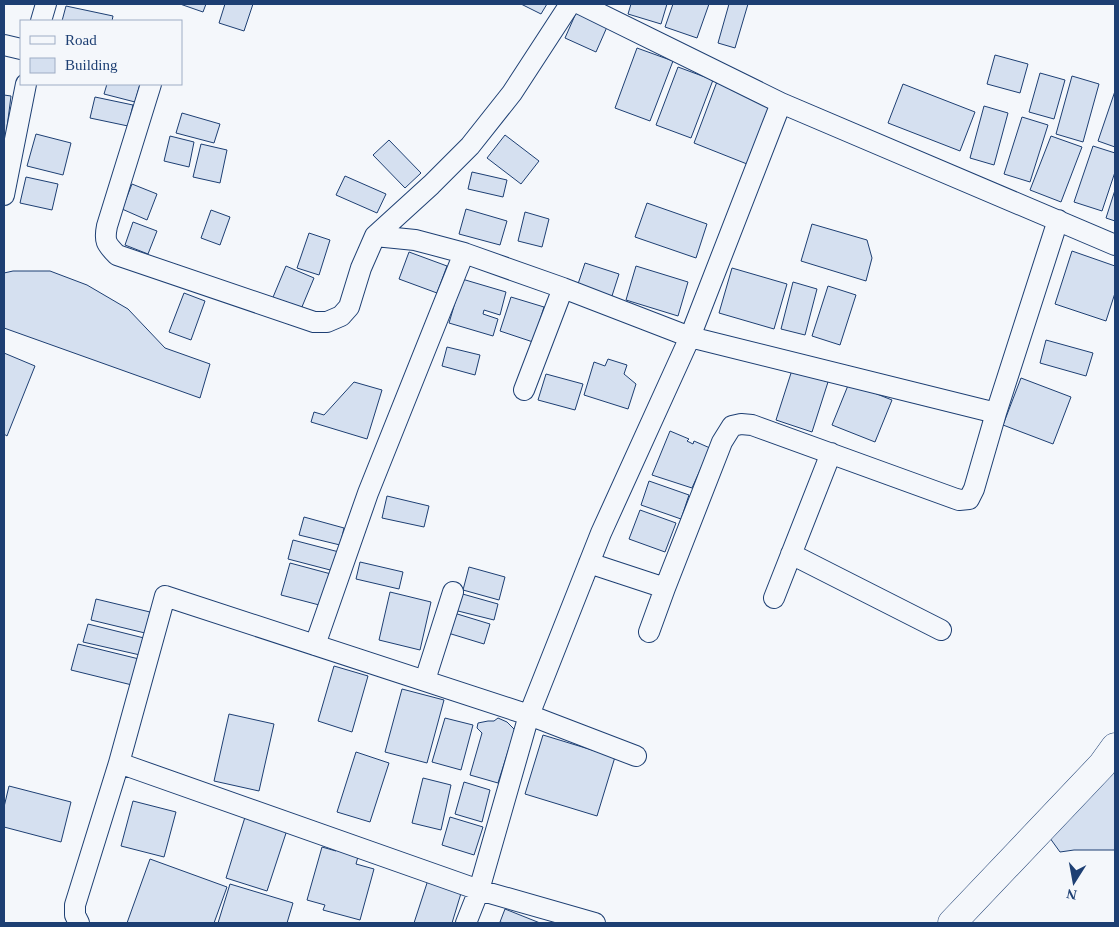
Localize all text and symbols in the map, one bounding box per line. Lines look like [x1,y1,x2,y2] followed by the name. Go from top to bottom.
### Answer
[20,20,182,85] legend
[65,32,97,48] text: Road
[65,57,118,73] text: Building
[1049,857,1099,907] north arrow
[1065,886,1078,903] text: N

